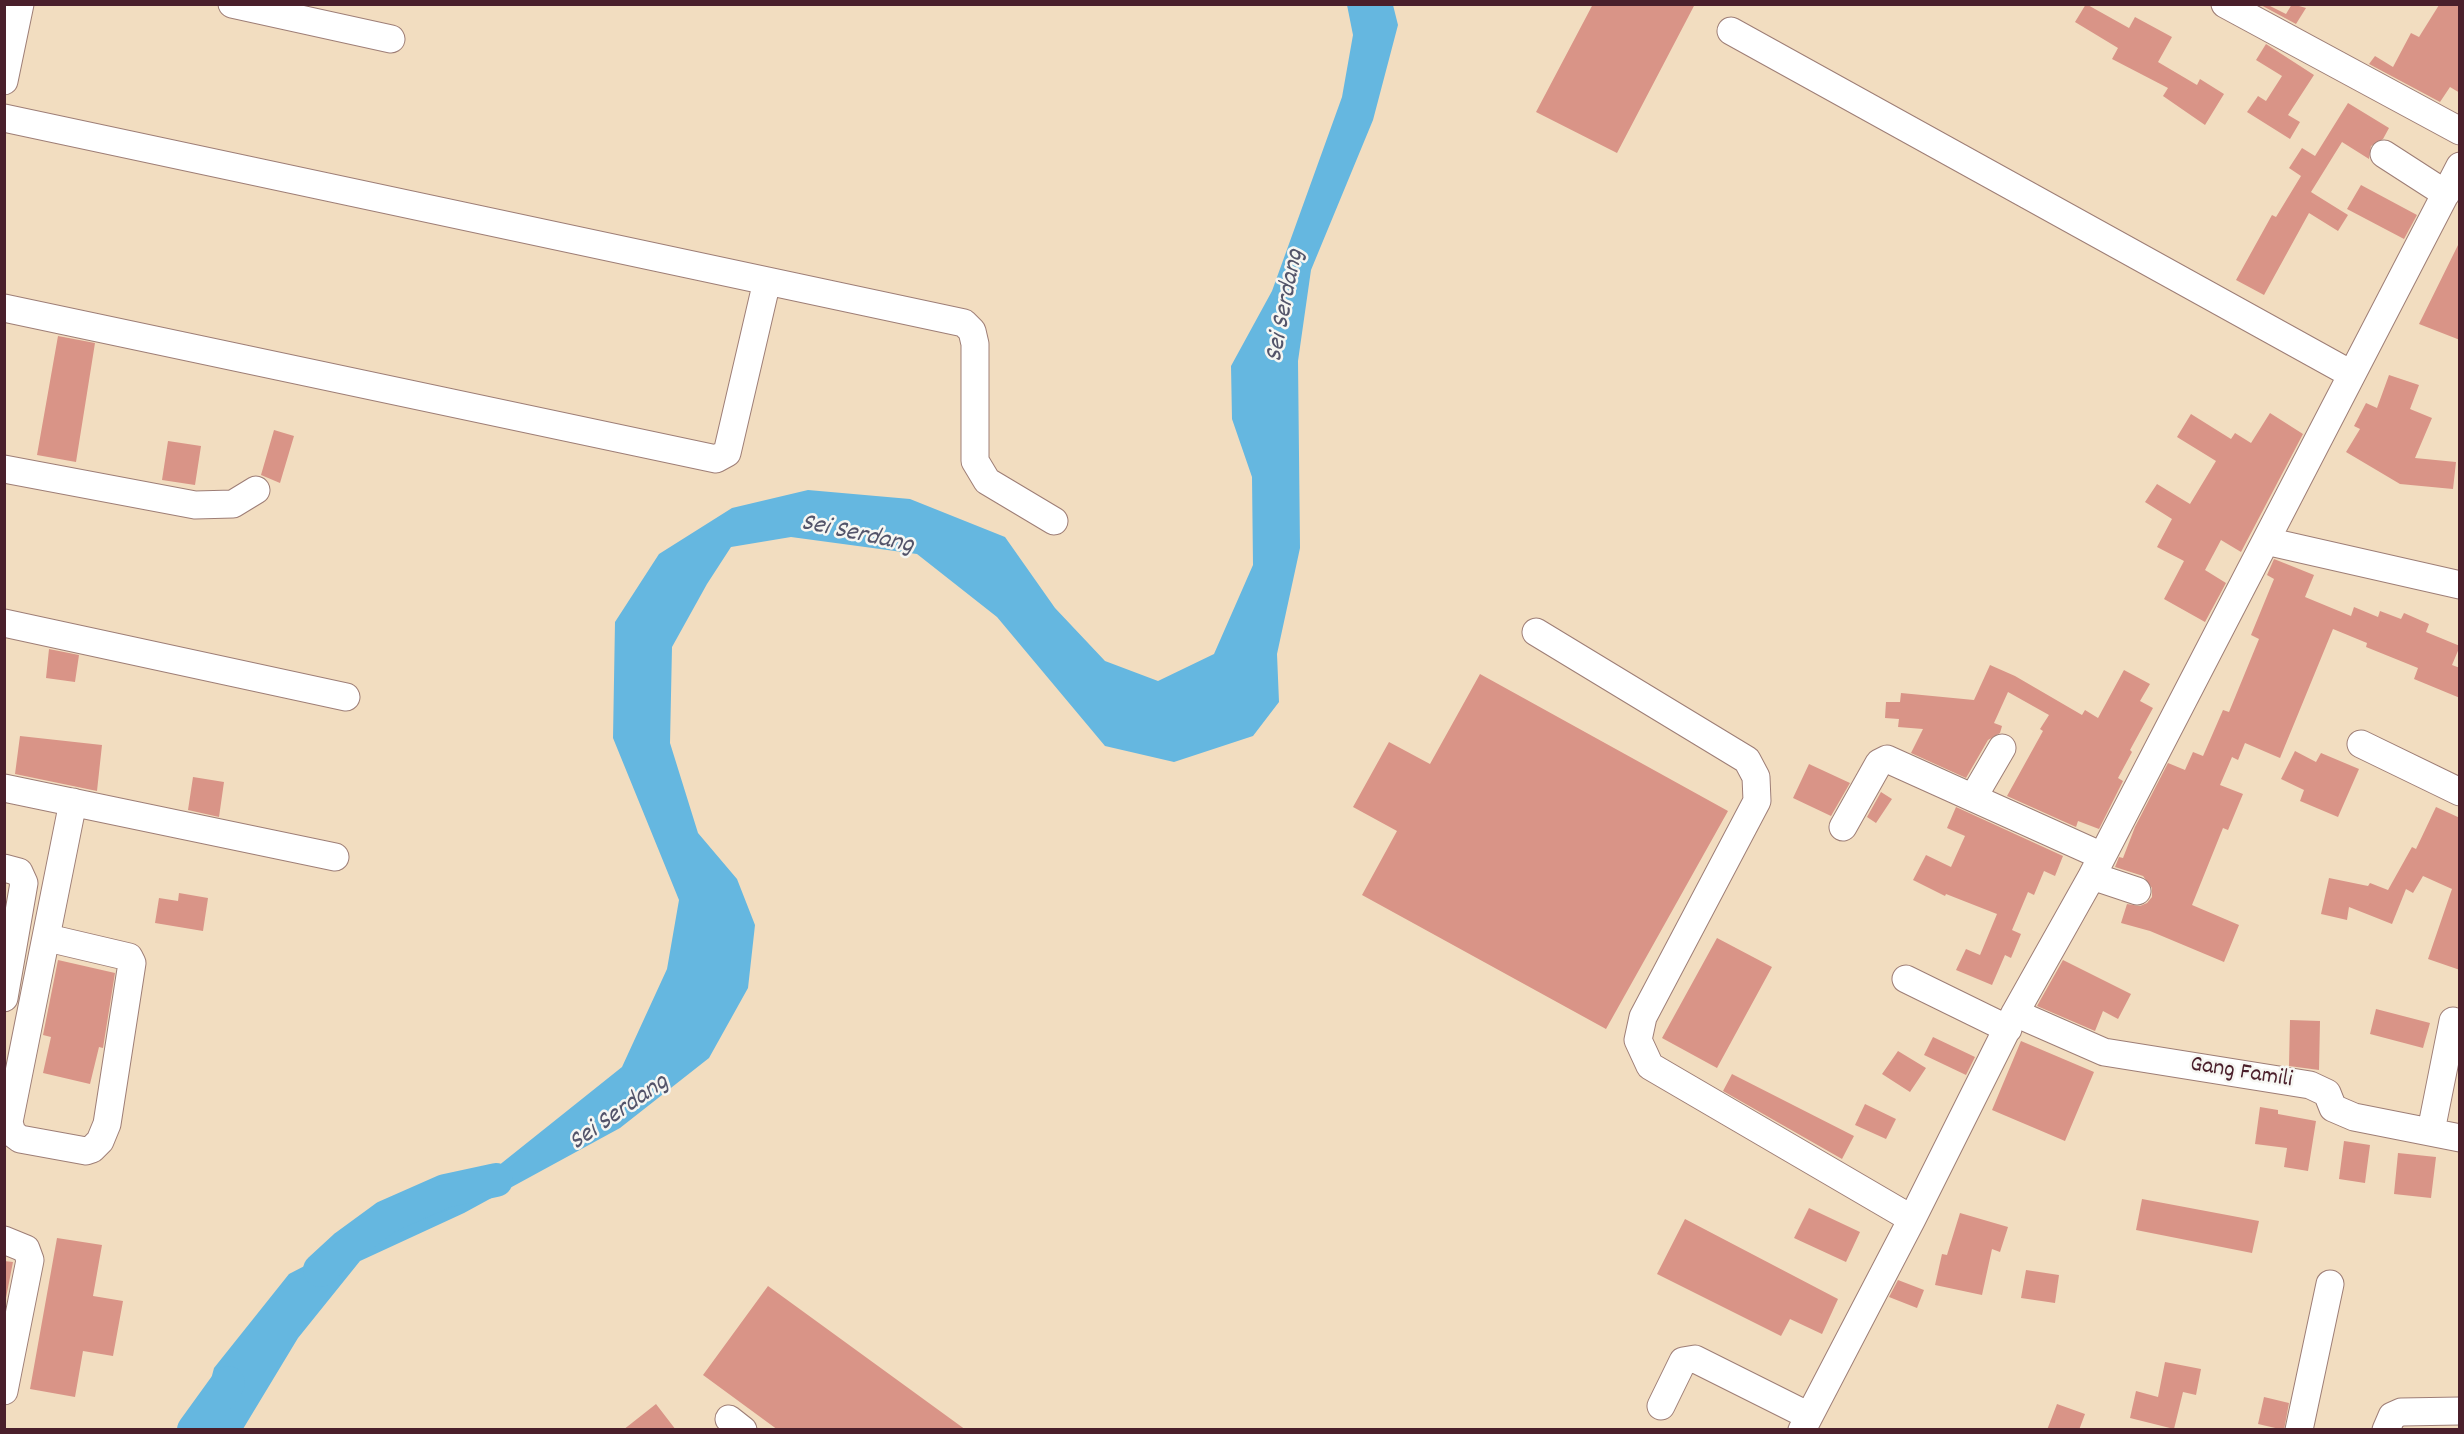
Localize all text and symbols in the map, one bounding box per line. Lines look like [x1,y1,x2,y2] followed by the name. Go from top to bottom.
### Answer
[1261,247,1313,365] water label: Sei Serdang
[798,509,916,563] water label: Sei Serdang
[2188,1052,2294,1096] street label: Gang Famili
[564,1069,676,1159] water label: Sei Serdang

